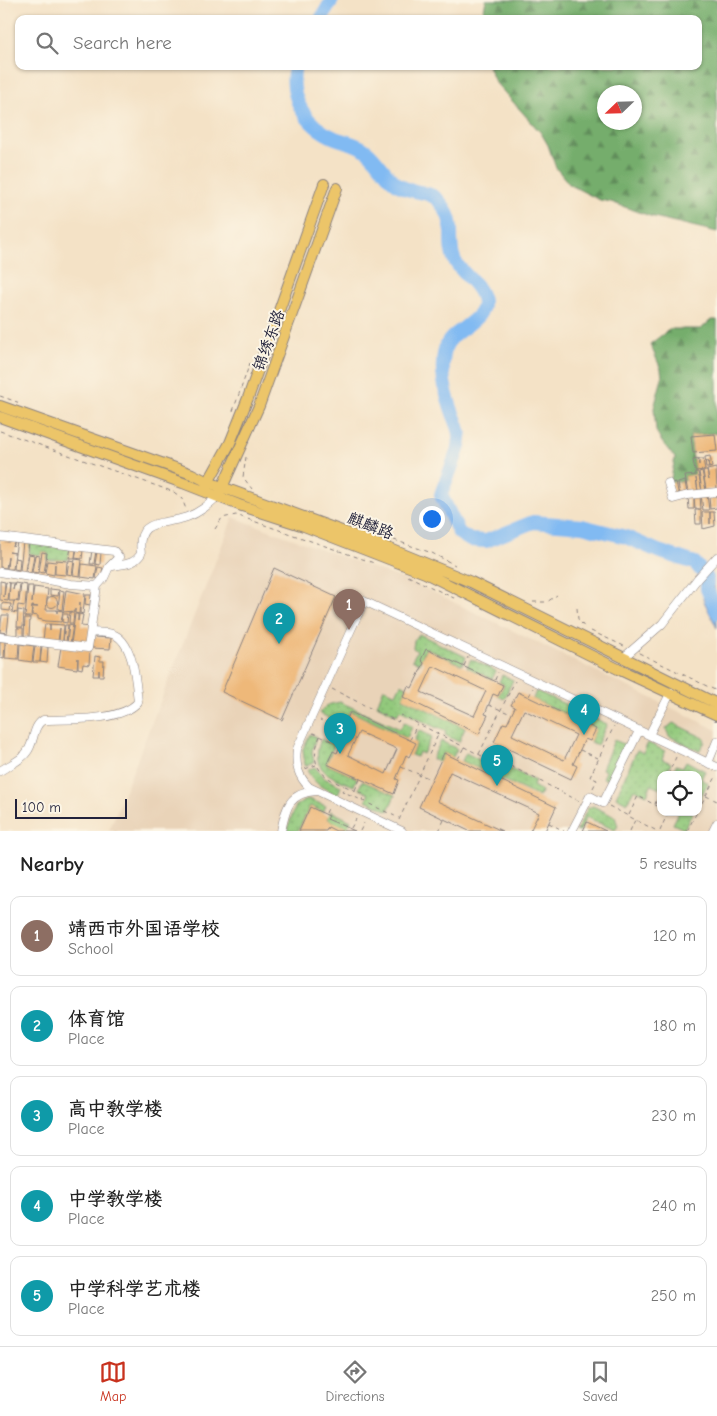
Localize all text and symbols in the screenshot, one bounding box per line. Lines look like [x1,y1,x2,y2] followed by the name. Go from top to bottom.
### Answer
[15,15,702,70] search box
[33,29,61,57] icon: search
[73,32,172,54] text: Search here
[597,85,642,130] north arrow
[250,307,288,373] street label: 锦绣东路
[419,506,445,532] your location
[345,509,396,543] street label: 麒麟路
[333,589,365,630] pin: 1
[263,603,295,644] pin: 2
[568,694,600,735] pin: 4
[324,713,356,754] pin: 3
[481,745,513,786] pin: 5
[657,771,702,816] map controls
[657,771,702,816] button: locate
[15,796,128,819] scale bar
[22,799,61,816] text: 100 m
[20,852,84,876] text: Nearby
[639,855,697,873] text: 5 results
[68,918,220,940] text: 靖西市外国语学校
[34,927,40,945] text: 1
[653,927,696,945] text: 120 m
[68,940,114,958] text: School
[68,1008,125,1030] text: 体育馆
[33,1017,41,1035] text: 2
[653,1017,696,1035] text: 180 m
[68,1030,104,1048] text: Place
[68,1098,163,1120] text: 高中教学楼
[33,1107,41,1125] text: 3
[651,1107,696,1125] text: 230 m
[68,1120,104,1138] text: Place
[68,1188,163,1210] text: 中学教学楼
[33,1197,41,1215] text: 4
[652,1197,696,1215] text: 240 m
[68,1210,104,1228] text: Place
[68,1278,201,1300] text: 中学科学艺术楼
[33,1287,41,1305] text: 5
[651,1287,696,1305] text: 250 m
[68,1300,104,1318] text: Place
[99,1358,127,1405] tab: Map
[325,1358,385,1405] tab: Directions
[583,1358,618,1405] tab: Saved

